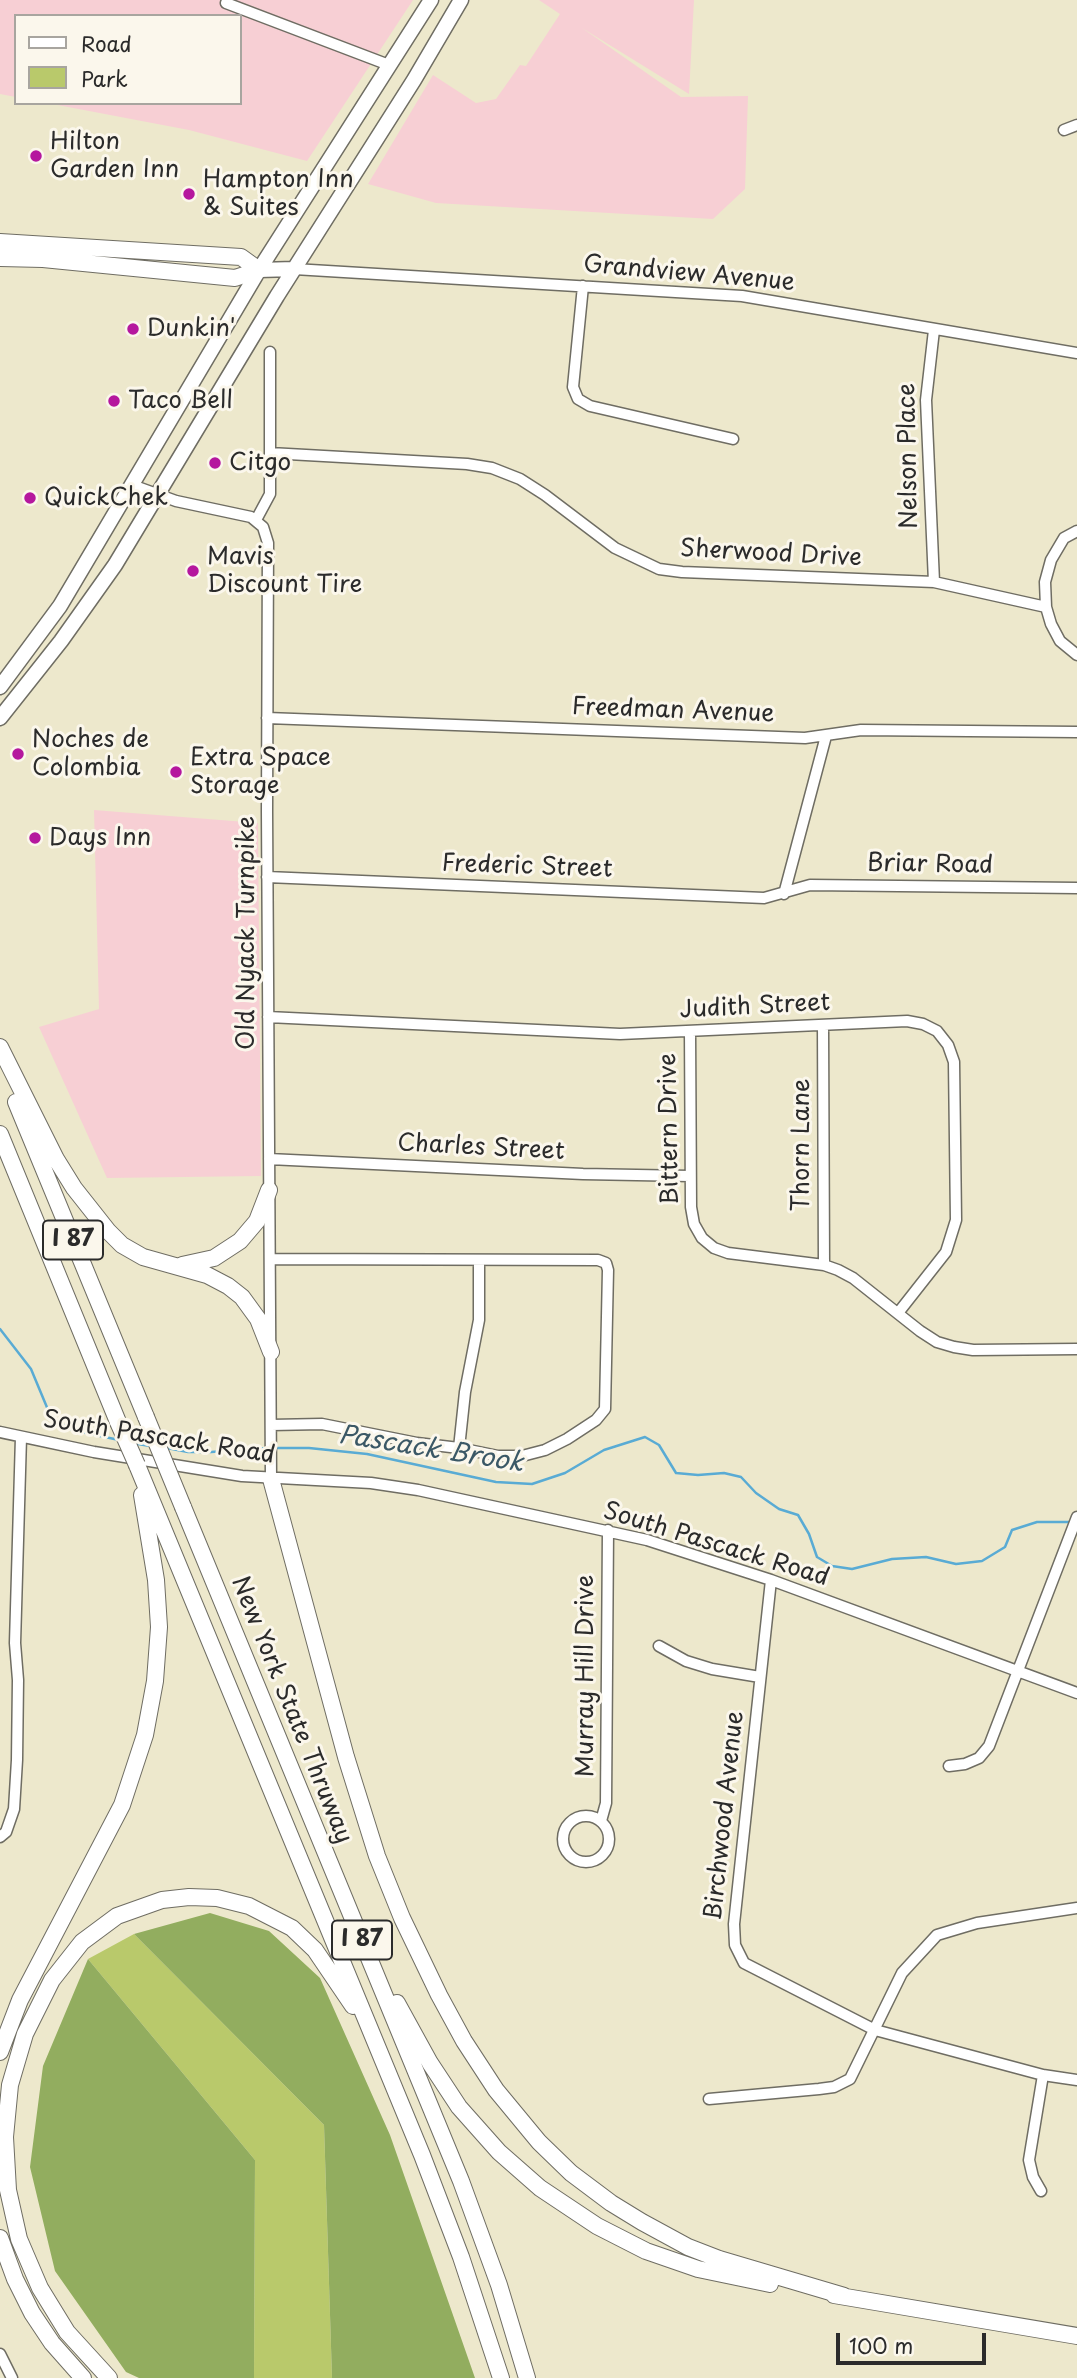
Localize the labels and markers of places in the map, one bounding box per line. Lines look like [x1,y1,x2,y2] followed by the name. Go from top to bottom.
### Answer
[50,128,179,184] place label: Hilton Garden Inn
[28,148,44,164] marker: Hilton Garden Inn
[203,166,354,222] place label: Hampton Inn & Suites
[181,186,197,202] marker: Hampton Inn & Suites
[147,315,235,343] place label: Dunkin'
[125,321,141,337] marker: Dunkin'
[128,387,233,415] place label: Taco Bell
[106,393,122,409] marker: Taco Bell
[229,449,291,477] place label: Citgo
[207,455,223,471] marker: Citgo
[44,484,168,512] place label: QuickChek
[22,490,38,506] marker: QuickChek
[207,543,362,599] place label: Mavis Discount Tire
[185,563,201,579] marker: Mavis Discount Tire
[32,726,149,782] place label: Noches de Colombia
[190,744,331,800] place label: Extra Space Storage
[10,746,26,762] marker: Noches de Colombia
[168,764,184,780] marker: Extra Space Storage
[49,824,151,852] place label: Days Inn
[27,830,43,846] marker: Days Inn

